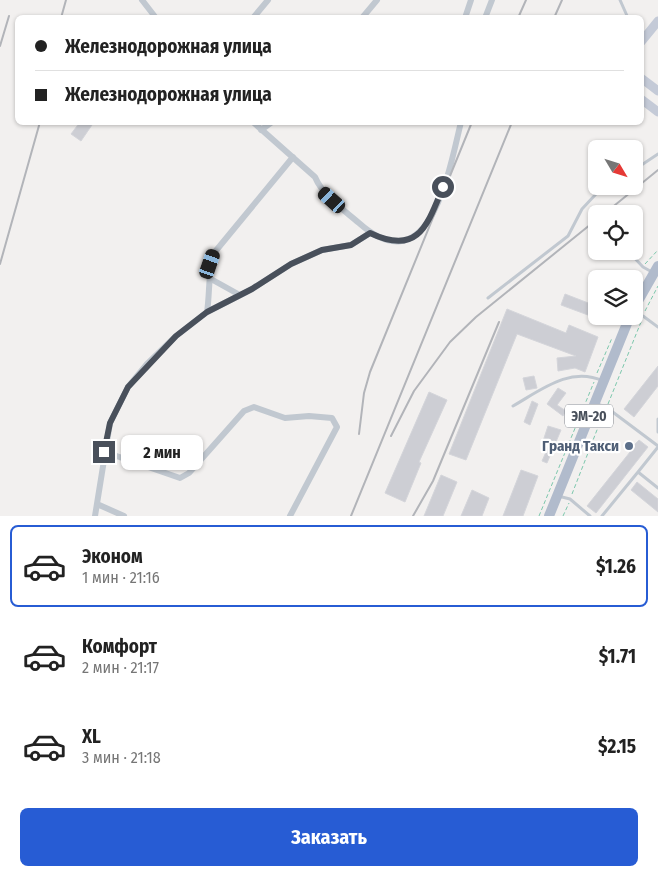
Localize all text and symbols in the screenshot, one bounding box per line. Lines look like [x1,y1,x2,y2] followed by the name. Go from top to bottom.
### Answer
[65,35,272,58] text: Железнодорожная улица
[65,83,272,106] text: Железнодорожная улица
[588,140,642,195] north arrow
[588,140,643,325] map controls
[432,176,454,198] route start
[315,184,348,216] car
[588,205,643,260] button: locate
[198,247,221,281] car
[588,270,643,325] button: layers
[565,404,613,428] road number: ЭМ-20
[122,434,204,470] callout: 2 мин
[542,437,619,455] place label: Гранд Такси
[623,440,635,452] marker: Гранд Такси
[93,441,115,463] route end
[143,443,181,462] text: 2 мин
[22,544,67,589] icon: car
[82,545,143,568] text: Эконом
[596,555,636,578] text: $1.26
[82,568,160,587] text: 1 мин · 21:16
[22,634,67,679] icon: car
[82,635,157,658] text: Комфорт
[599,645,636,668] text: $1.71
[82,658,159,677] text: 2 мин · 21:17
[22,724,67,769] icon: car
[82,725,101,748] text: XL
[598,735,636,758] text: $2.15
[82,748,161,767] text: 3 мин · 21:18
[20,808,638,866] button: Заказать

